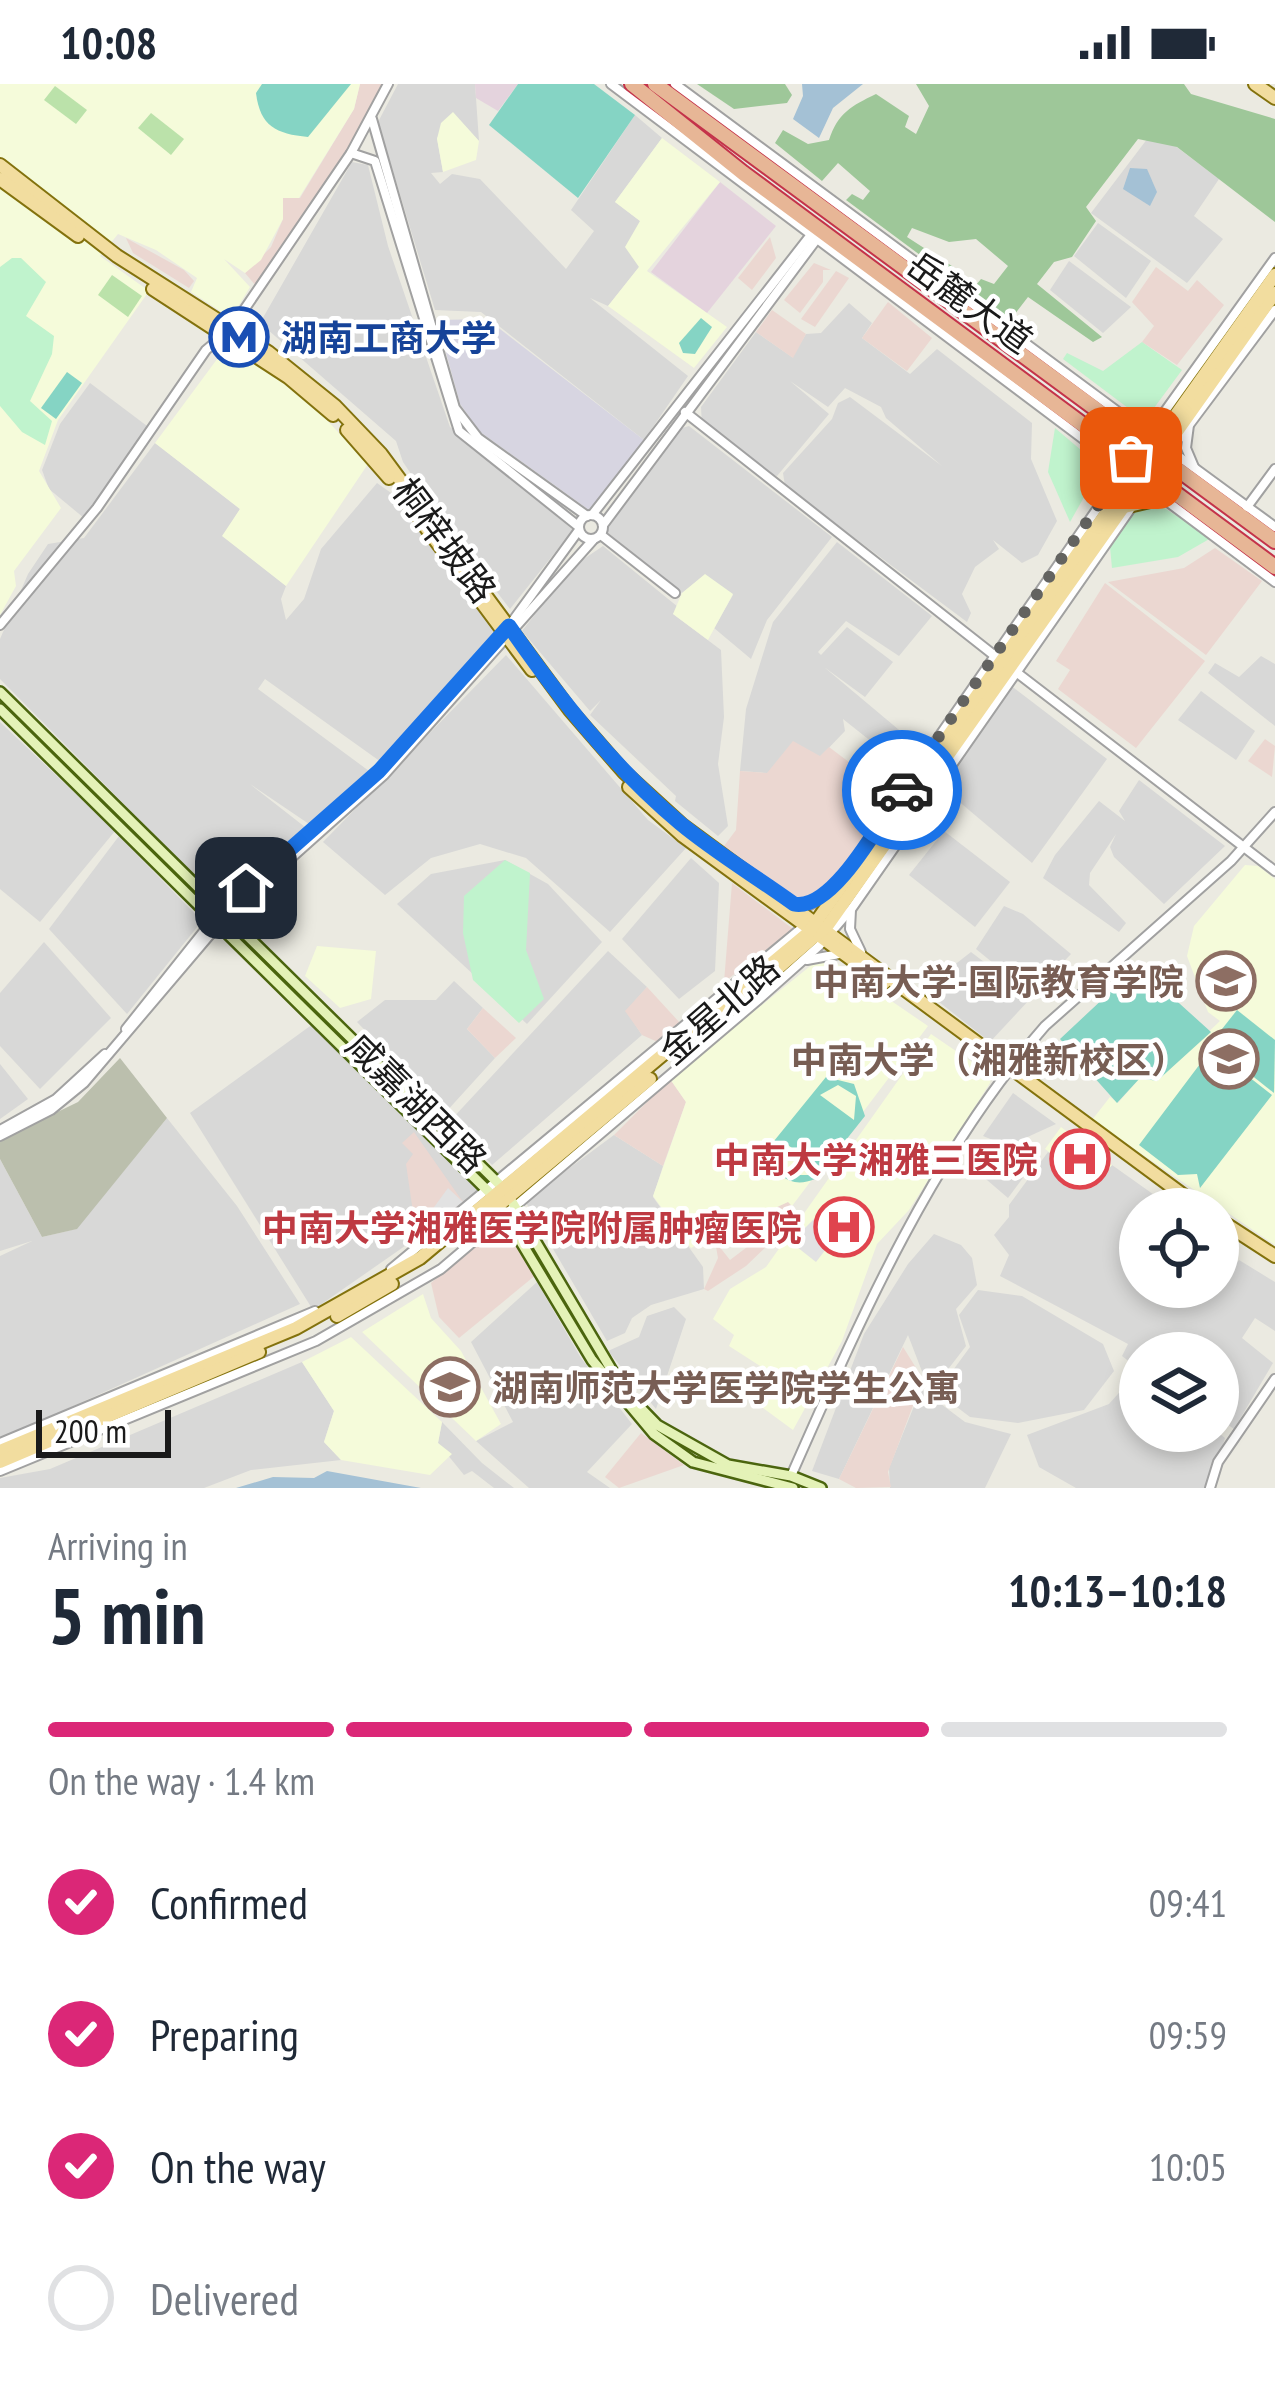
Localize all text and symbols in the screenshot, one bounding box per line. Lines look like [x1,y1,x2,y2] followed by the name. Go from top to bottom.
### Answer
[60,13,157,71] text: 10:08
[898,241,1042,363] street label: 岳麓大道
[208,306,270,368] metro station icon: 湖南工商大学
[281,314,497,361] place label: 湖南工商大学
[1080,407,1182,509] pin
[1098,425,1164,491] icon: bag
[383,468,507,612] street label: 桐梓坡路
[842,730,962,850] courier
[869,757,935,823] icon: car
[195,837,297,939] pin
[213,855,279,921] icon: home
[649,944,789,1074] street label: 金星北路
[1195,950,1257,1012] school or university icon: 中南大学-国际教育学院
[813,958,1184,1005] place label: 中南大学-国际教育学院
[337,1022,497,1182] street label: 咸嘉湖西路
[1198,1028,1260,1090] school or university icon: 中南大学（湘雅新校区）
[791,1036,1187,1083] place label: 中南大学（湘雅新校区）
[1049,1128,1111,1190] hospital icon: 中南大学湘雅三医院
[714,1136,1038,1183] place label: 中南大学湘雅三医院
[1119,1188,1239,1452] map controls
[1119,1188,1239,1308] button: locate
[813,1196,875,1258] hospital icon: 中南大学湘雅医学院附属肿瘤医院
[262,1204,802,1251] place label: 中南大学湘雅医学院附属肿瘤医院
[1119,1332,1239,1452] button: layers
[419,1356,481,1418] school or university icon: 湖南师范大学医学院学生公寓
[492,1364,960,1411] place label: 湖南师范大学医学院学生公寓
[36,1404,171,1457] scale bar
[54,1409,127,1452] text: 200 m
[48,1520,188,1571] text: Arriving in
[1008,1561,1227,1619] text: 10:13–10:18
[48,1565,206,1666] text: 5 min
[48,1755,315,1806] text: On the way · 1.4 km
[48,1869,114,1935] icon: check
[150,1873,308,1931] text: Confirmed
[1149,1877,1227,1928] text: 09:41
[48,2001,114,2067] icon: check
[150,2005,299,2063] text: Preparing
[1149,2009,1227,2060] text: 09:59
[48,2133,114,2199] icon: check
[150,2137,326,2195] text: On the way
[1149,2141,1227,2192] text: 10:05
[150,2269,299,2327] text: Delivered

